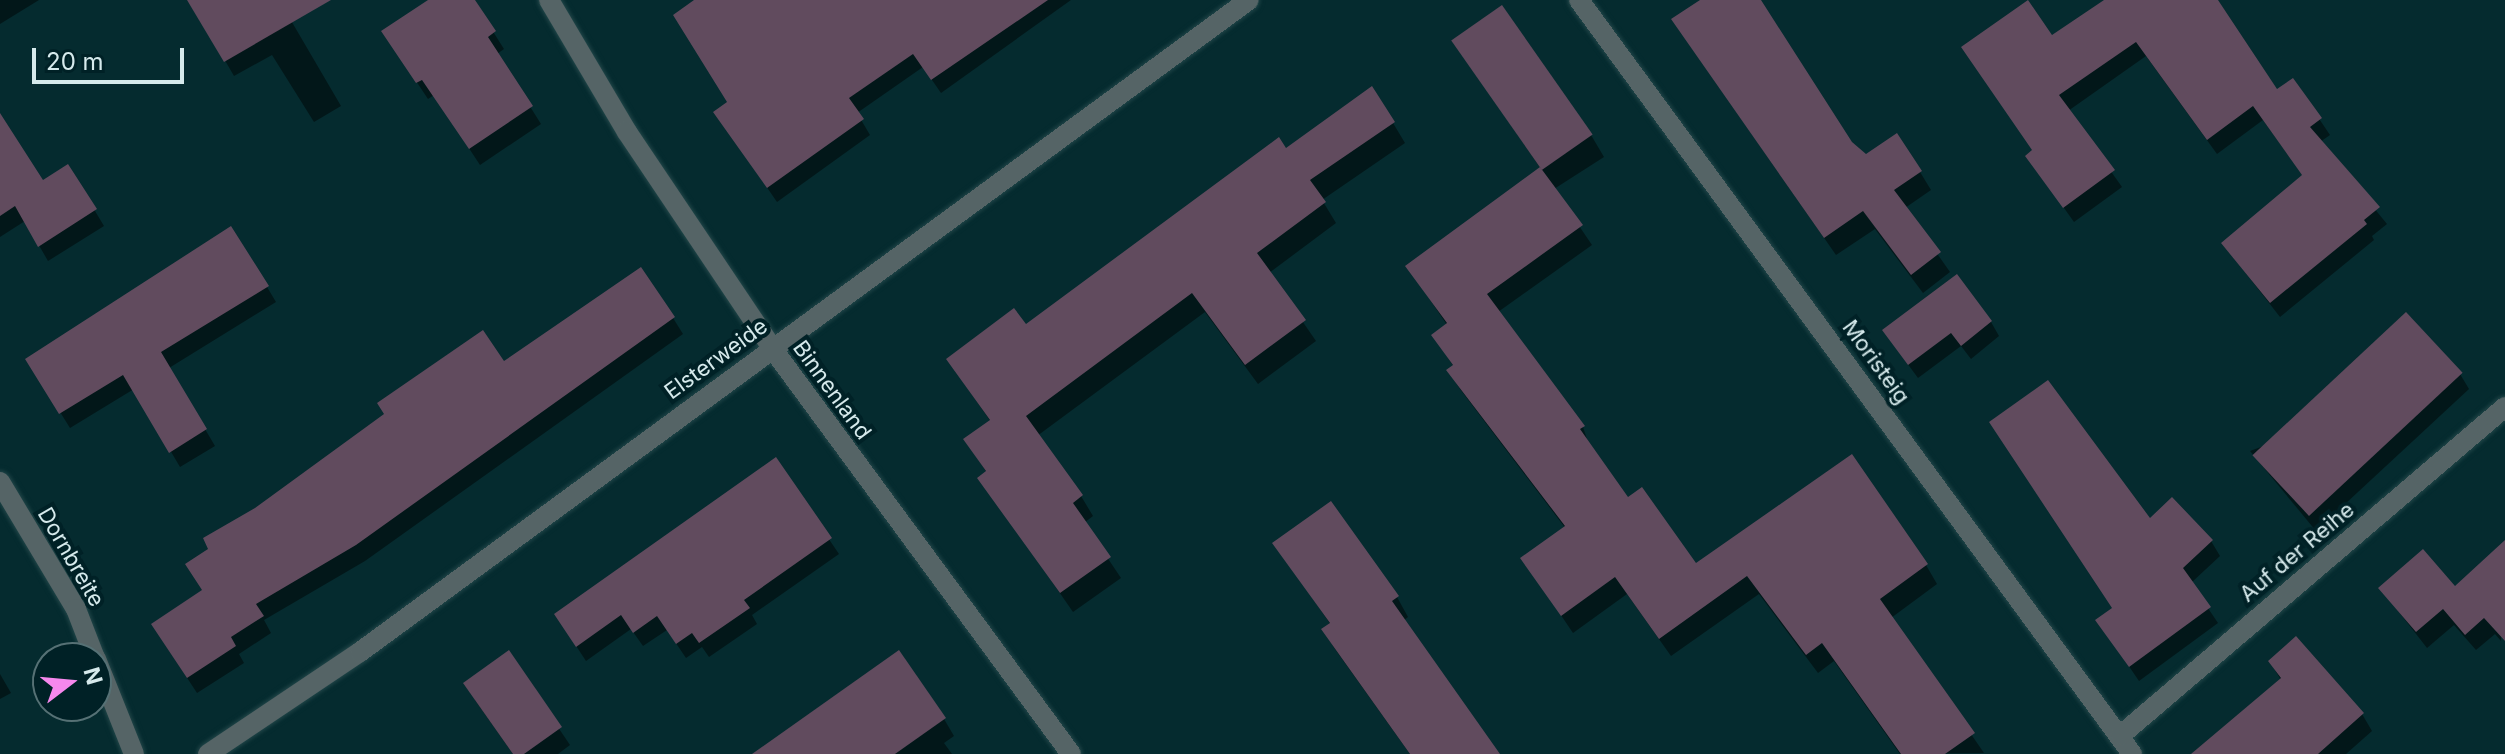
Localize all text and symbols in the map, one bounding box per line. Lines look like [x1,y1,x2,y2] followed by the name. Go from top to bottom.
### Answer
[36,32,188,82] scale bar
[46,47,104,76] text: 20 m
[659,313,773,405] street label: Elsterweide
[1837,315,1915,409] street label: Moristeig
[787,335,877,445] street label: Binnenland
[2234,497,2360,607] street label: Auf der Reihe
[32,503,110,611] street label: Dornbreite
[32,642,112,722] north arrow
[78,664,108,688] text: N

